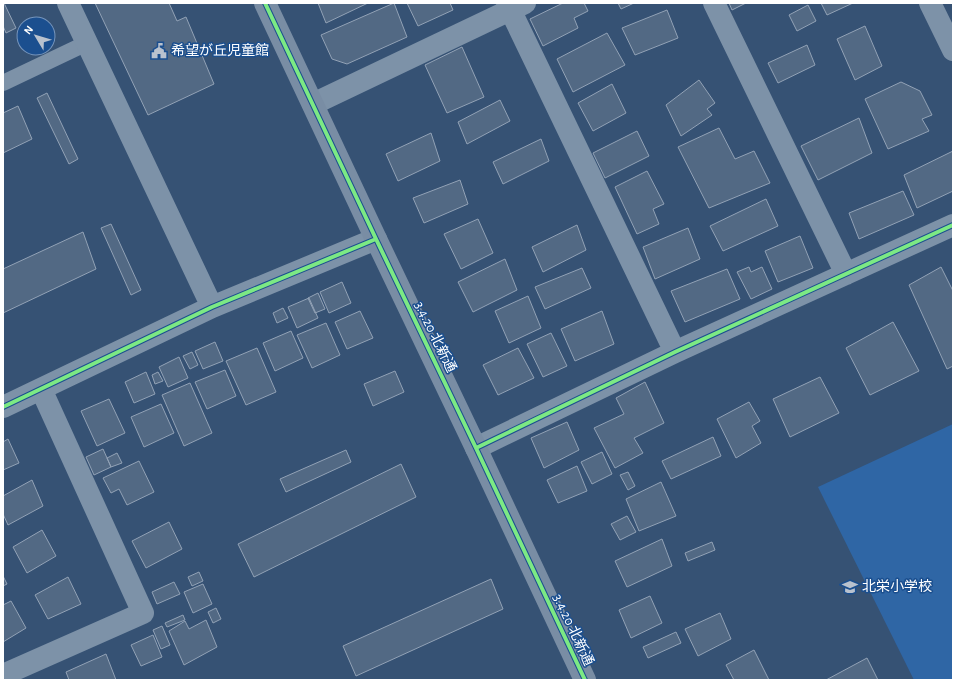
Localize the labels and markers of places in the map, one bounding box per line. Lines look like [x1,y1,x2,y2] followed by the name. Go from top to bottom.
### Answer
[150,42,168,60] public building icon: 希望が丘児童館
[171,43,269,58] place label: 希望が丘児童館
[841,578,859,596] school or university icon: 北栄小学校
[862,578,932,594] place label: 北栄小学校

